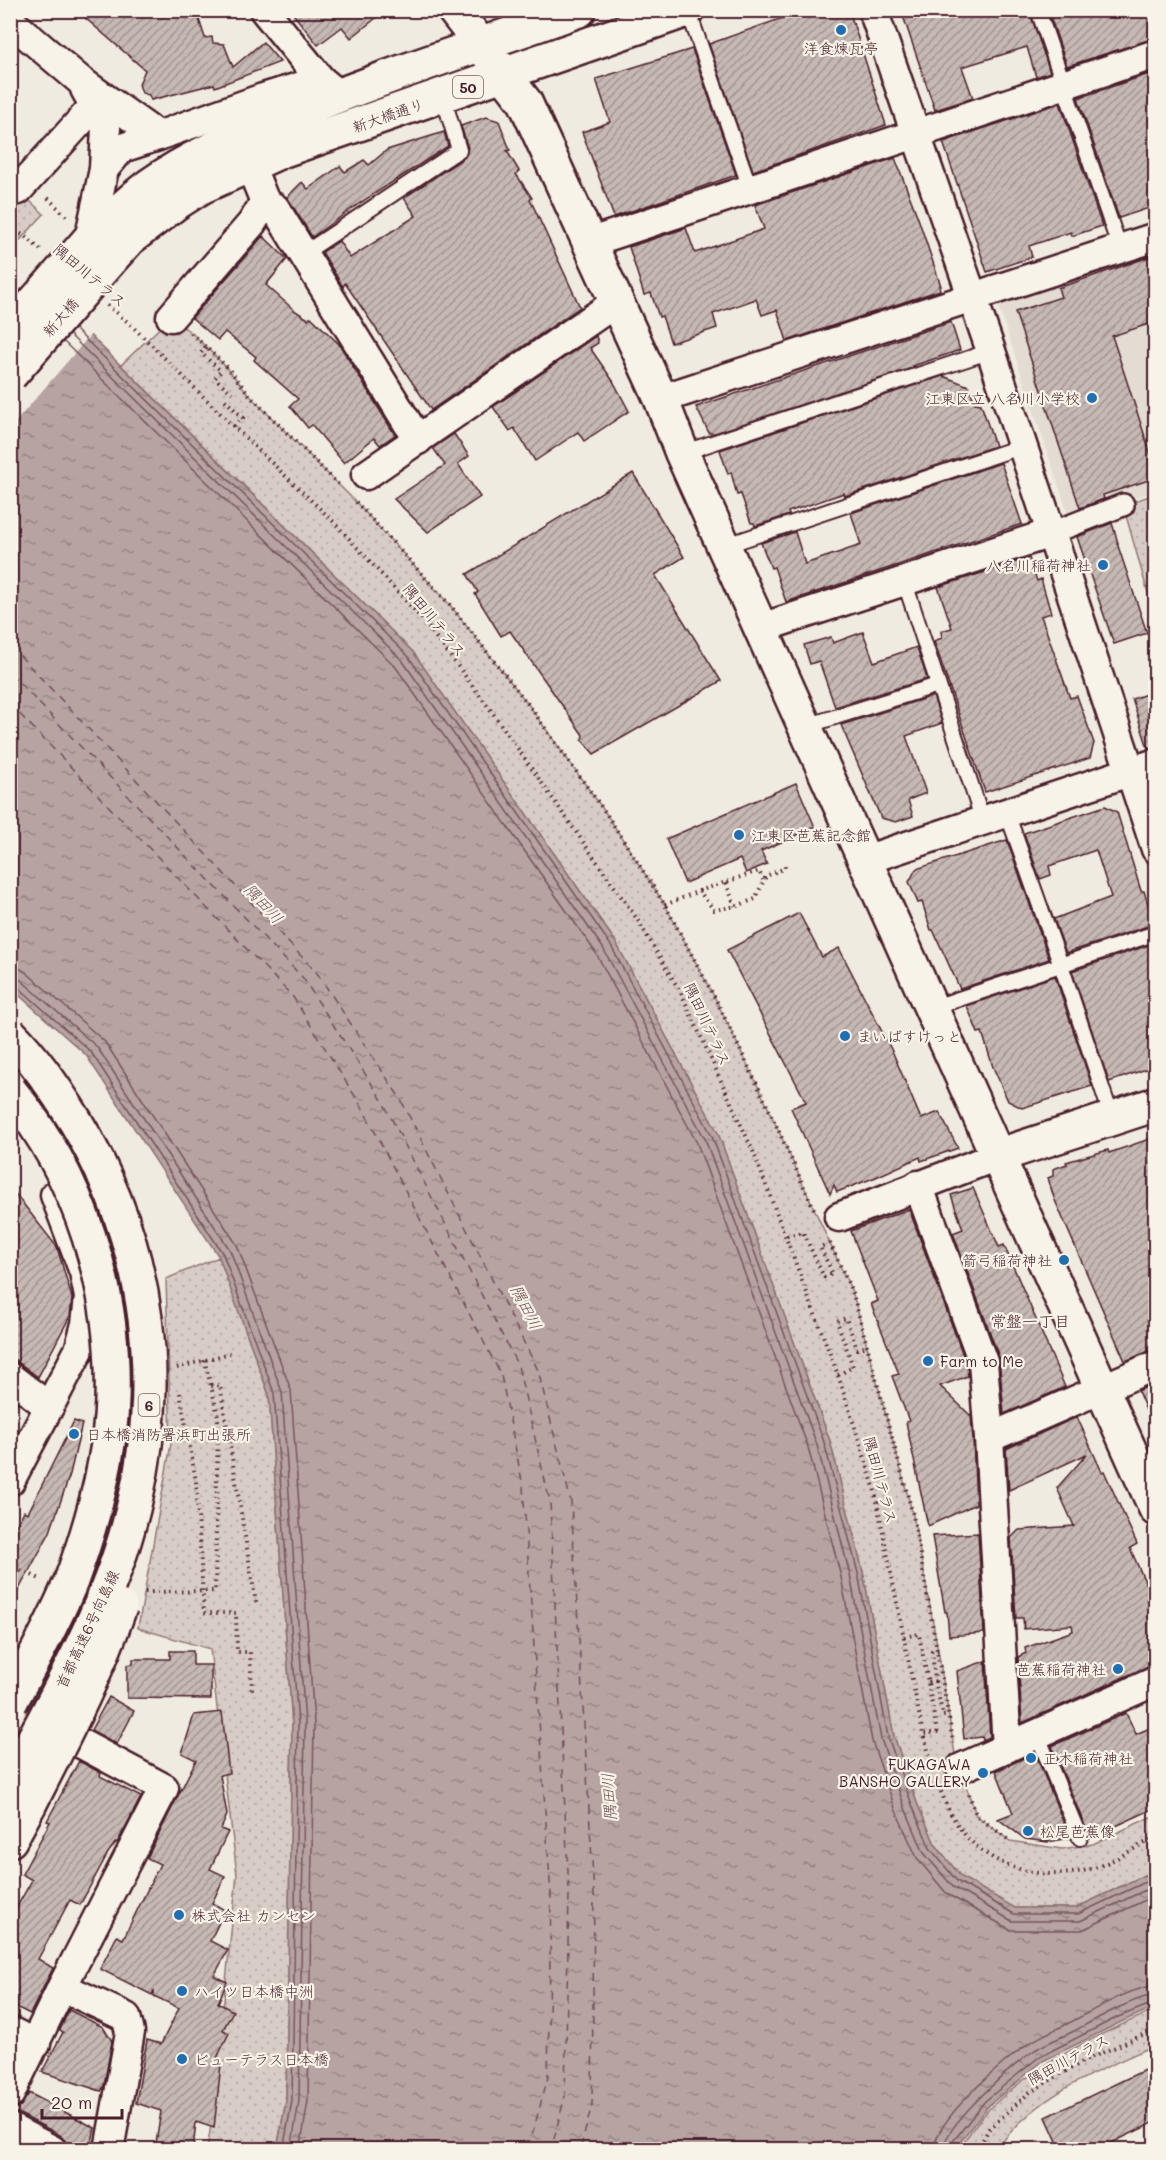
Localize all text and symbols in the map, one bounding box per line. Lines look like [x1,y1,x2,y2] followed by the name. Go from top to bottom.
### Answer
[834,23,848,37] marker: 洋食煉瓦亭
[803,38,879,58] place label: 洋食煉瓦亭
[453,76,483,98] road number: 50
[349,93,427,137] street label: 新大橋通り
[49,239,131,311] street label: 隅田川テラス
[38,293,82,341] street label: 新大橋
[925,388,1080,408] place label: 江東区立 八名川小学校
[1085,391,1099,405] marker: 江東区立 八名川小学校
[986,555,1091,575] place label: 八名川稲荷神社
[1096,558,1110,572] marker: 八名川稲荷神社
[399,579,471,661] street label: 隅田川テラス
[751,825,871,845] place label: 江東区芭蕉記念館
[732,828,746,842] marker: 江東区芭蕉記念館
[240,878,288,928] water label: 隅田川
[680,979,736,1069] street label: 隅田川テラス
[857,1026,962,1046] place label: まいばすけっと
[838,1029,852,1043] marker: まいばすけっと
[962,1250,1052,1270] place label: 箭弓稲荷神社
[1057,1253,1071,1267] marker: 箭弓稲荷神社
[507,1281,547,1333] water label: 隅田川
[990,1310,1070,1331] district label: 常盤一丁目
[940,1351,1024,1371] place label: Farm to Me
[921,1354,935,1368] marker: Farm to Me
[138,1394,160,1416] road number: 6
[86,1424,251,1444] place label: 日本橋消防署浜町出張所
[67,1427,81,1441] marker: 日本橋消防署浜町出張所
[860,1434,902,1526] street label: 隅田川テラス
[51,1566,123,1692] street label: 首都高速6号向島線
[1016,1659,1106,1679] place label: 芭蕉稲荷神社
[1111,1662,1125,1676] marker: 芭蕉稲荷神社
[1043,1748,1133,1768] place label: 正木稲荷神社
[1024,1751,1038,1765] marker: 正木稲荷神社
[839,1754,971,1791] place label: FUKAGAWA BANSHO GALLERY
[976,1766,990,1780] marker: FUKAGAWA BANSHO GALLERY
[596,1772,620,1822] water label: 隅田川
[1040,1821,1115,1841] place label: 松尾芭蕉像
[1021,1824,1035,1838] marker: 松尾芭蕉像
[191,1905,316,1925] place label: 株式会社 カンセン
[172,1908,186,1922] marker: 株式会社 カンセン
[194,1981,314,2001] place label: ハイツ日本橋中洲
[175,1984,189,1998] marker: ハイツ日本橋中洲
[1024,2029,1112,2089] street label: 隅田川テラス
[194,2049,328,2069] place label: ビューテラス日本橋
[175,2052,189,2066] marker: ビューテラス日本橋
[42,2082,122,2120] scale bar
[51,2090,92,2114] text: 20 m

